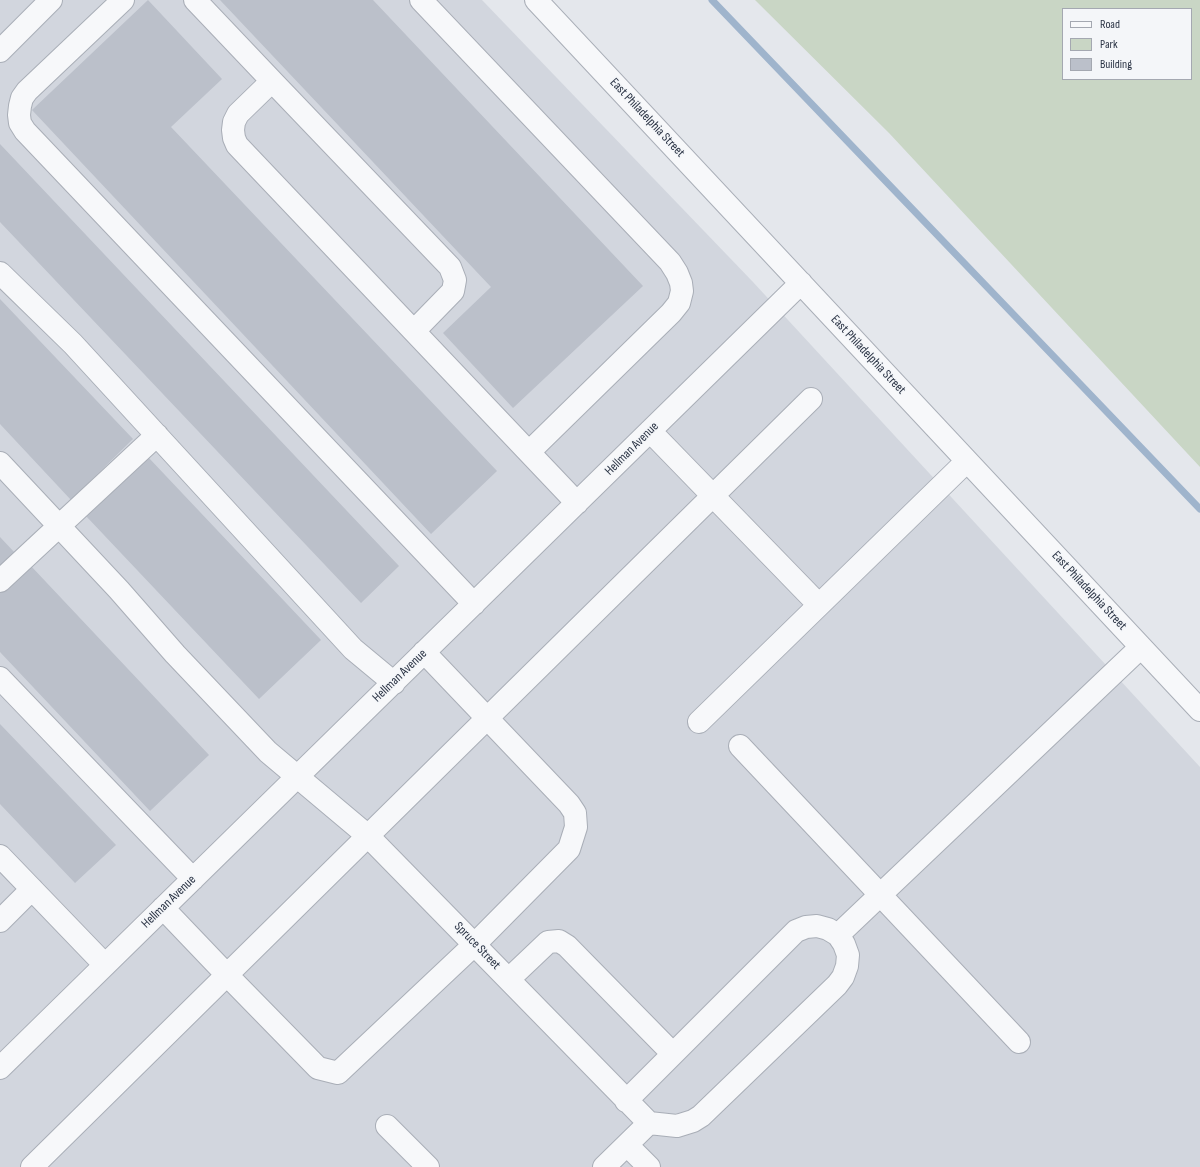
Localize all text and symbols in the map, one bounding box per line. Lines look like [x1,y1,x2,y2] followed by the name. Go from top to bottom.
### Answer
[1062,8,1192,80] legend
[1100,17,1120,32] text: Road
[1100,37,1118,52] text: Park
[1100,57,1132,72] text: Building
[606,75,688,161] street label: East Philadelphia Street
[827,312,909,398] street label: East Philadelphia Street
[602,419,662,479] street label: Hellman Avenue
[1048,548,1130,634] street label: East Philadelphia Street
[370,646,430,706] street label: Hellman Avenue
[139,872,199,932] street label: Hellman Avenue
[451,919,503,973] street label: Spruce Street

